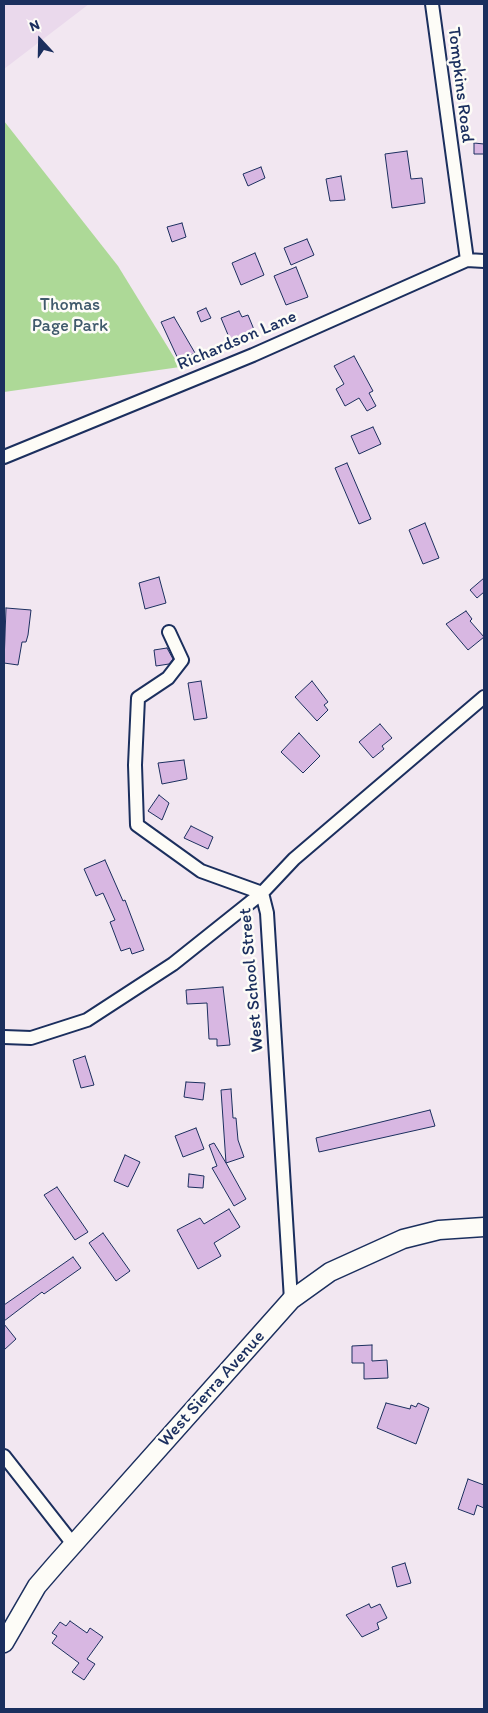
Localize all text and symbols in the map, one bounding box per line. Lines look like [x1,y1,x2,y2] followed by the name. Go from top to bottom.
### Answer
[15,15,65,65] north arrow
[27,16,42,35] text: N
[442,26,478,144] street label: Tompkins Road
[32,294,108,336] park label: Thomas Page Park
[174,306,300,376] street label: Richardson Lane
[235,907,269,1053] street label: West School Street
[154,1326,270,1452] street label: West Sierra Avenue

